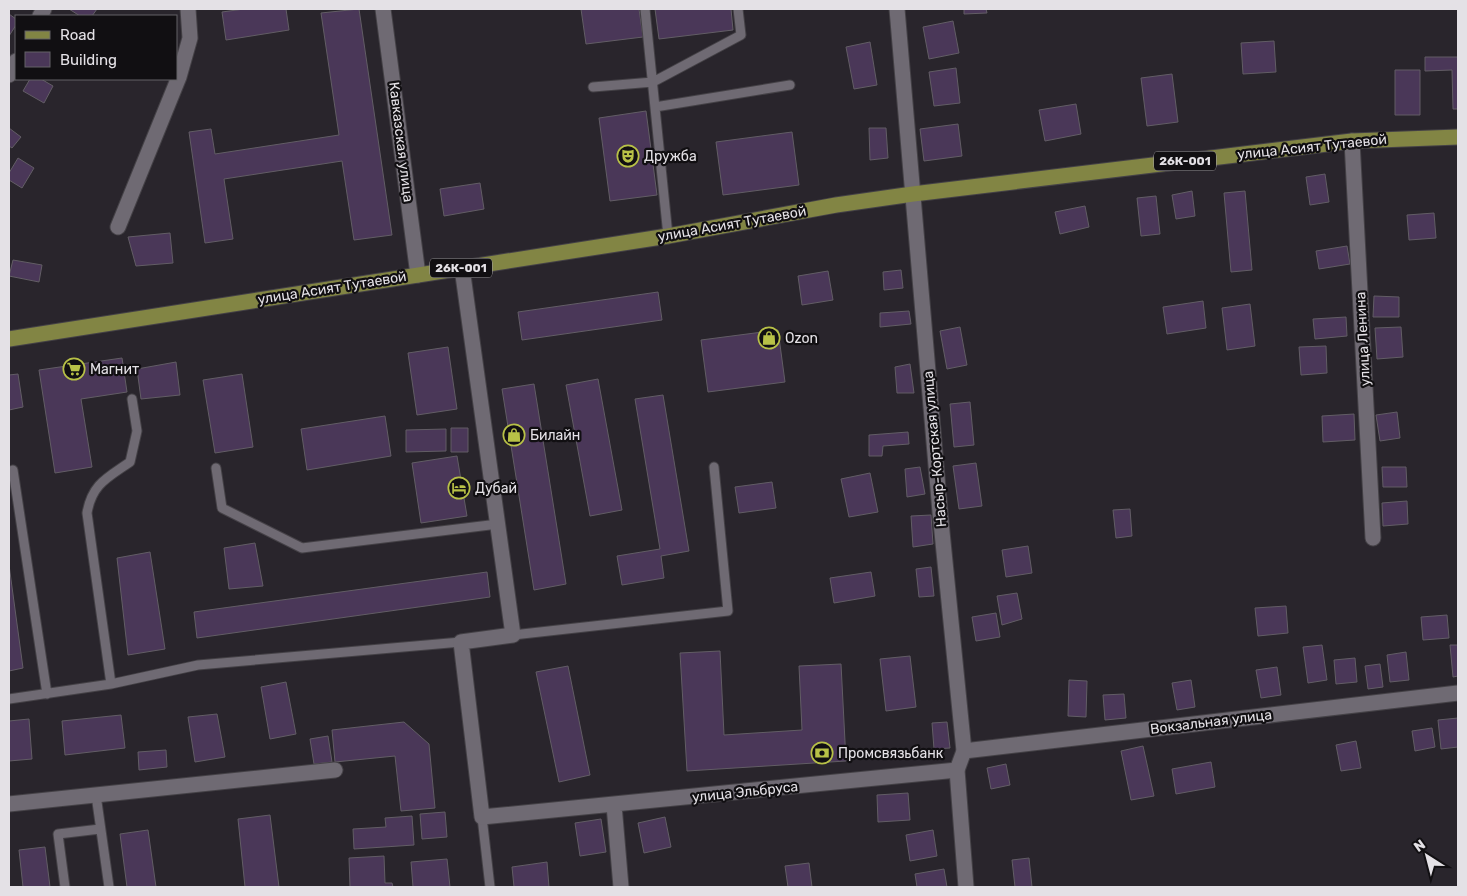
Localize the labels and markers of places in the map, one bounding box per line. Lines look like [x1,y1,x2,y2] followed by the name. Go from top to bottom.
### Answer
[616,144,640,168] theatre icon: Дружба
[644,148,697,165] place label: Дружба
[757,326,781,350] shop icon: Ozon
[785,330,818,347] place label: Ozon
[62,357,86,381] supermarket icon: Магнит
[90,361,139,378] place label: Магнит
[502,423,526,447] shop icon: Билайн
[530,427,580,444] place label: Билайн
[447,476,471,500] hotel icon: Дубай
[475,480,517,497] place label: Дубай
[810,741,834,765] bank icon: Промсвязьбанк
[838,745,944,762] place label: Промсвязьбанк

